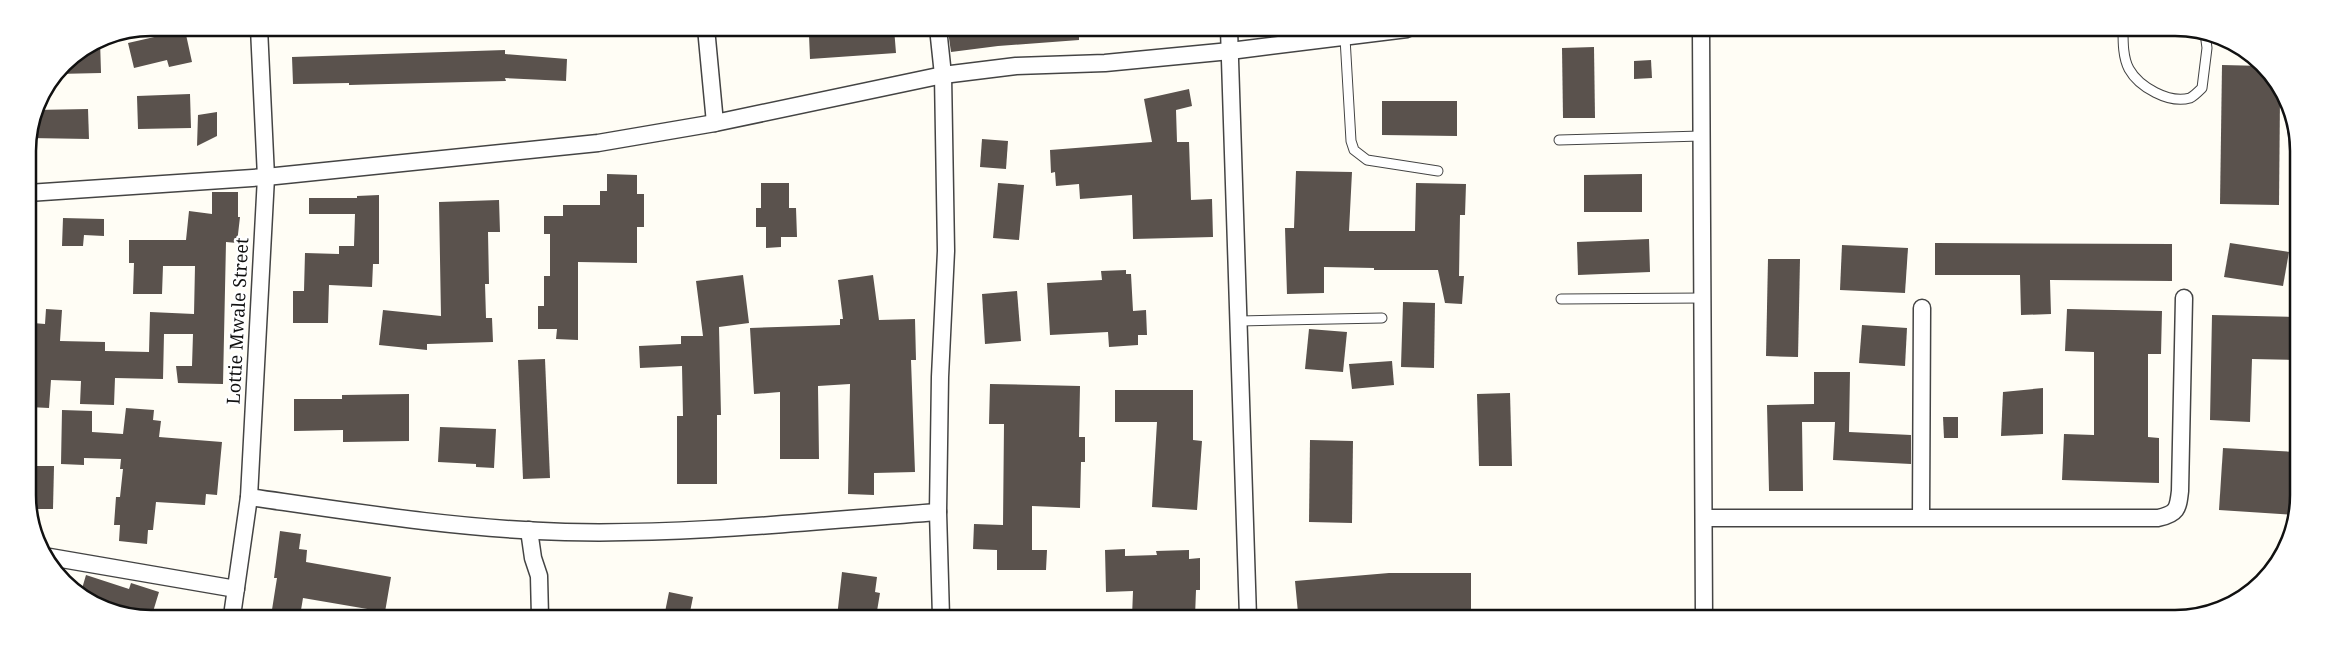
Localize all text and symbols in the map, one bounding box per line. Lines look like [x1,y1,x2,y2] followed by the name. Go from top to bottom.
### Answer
[221,237,253,405] street label: Lottie Mwale Street

